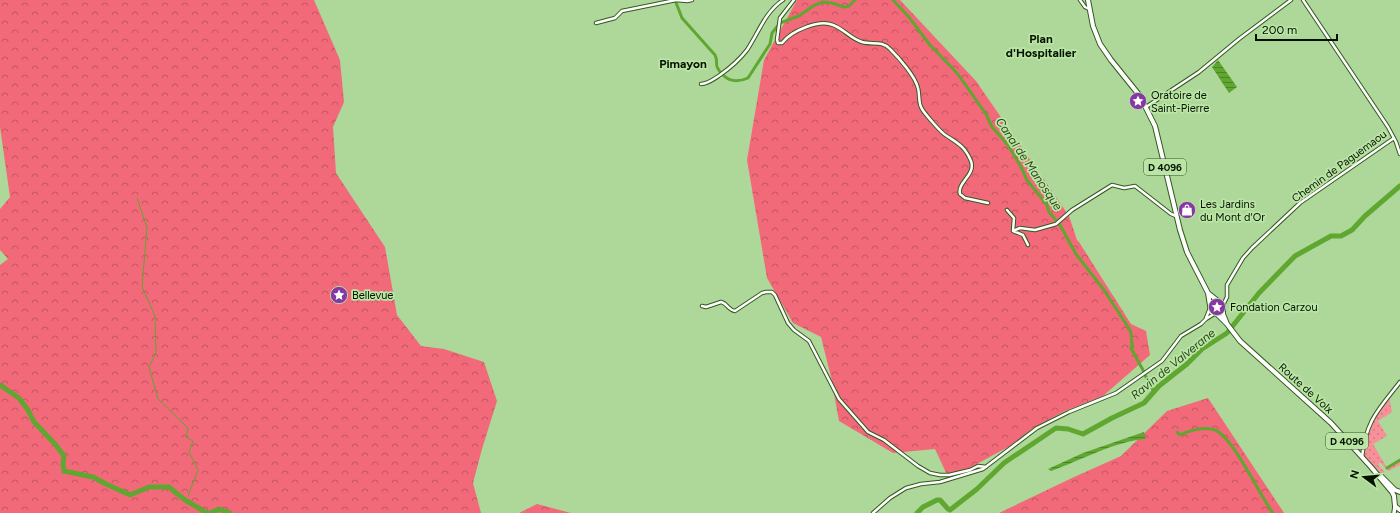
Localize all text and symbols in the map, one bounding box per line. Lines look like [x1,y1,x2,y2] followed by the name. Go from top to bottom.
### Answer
[1256,16,1337,42] scale bar
[1262,23,1297,37] text: 200 m
[1006,32,1077,60] district label: Plan d'Hospitalier
[659,57,707,71] district label: Pimayon
[1151,89,1209,115] place label: Oratoire de Saint-Pierre
[1128,91,1148,111] place icon: Oratoire de Saint-Pierre
[993,115,1065,213] water label: Canal de Manosque
[1289,128,1389,205] street label: Chemin de Paguemaou
[1144,159,1186,175] road number: D 4096
[1200,198,1265,224] place label: Les Jardins du Mont d'Or
[1177,200,1197,220] shop icon: Les Jardins du Mont d'Or
[329,285,349,305] place icon: Bellevue
[352,289,393,302] place label: Bellevue
[1207,297,1227,317] place icon: Fondation Carzou
[1230,301,1318,314] place label: Fondation Carzou
[1128,325,1218,402] water label: Ravin de Valverane
[1276,361,1336,417] street label: Route de Volx
[1326,433,1368,449] road number: D 4096
[1344,457,1384,497] north arrow
[1347,468,1362,480] text: N

